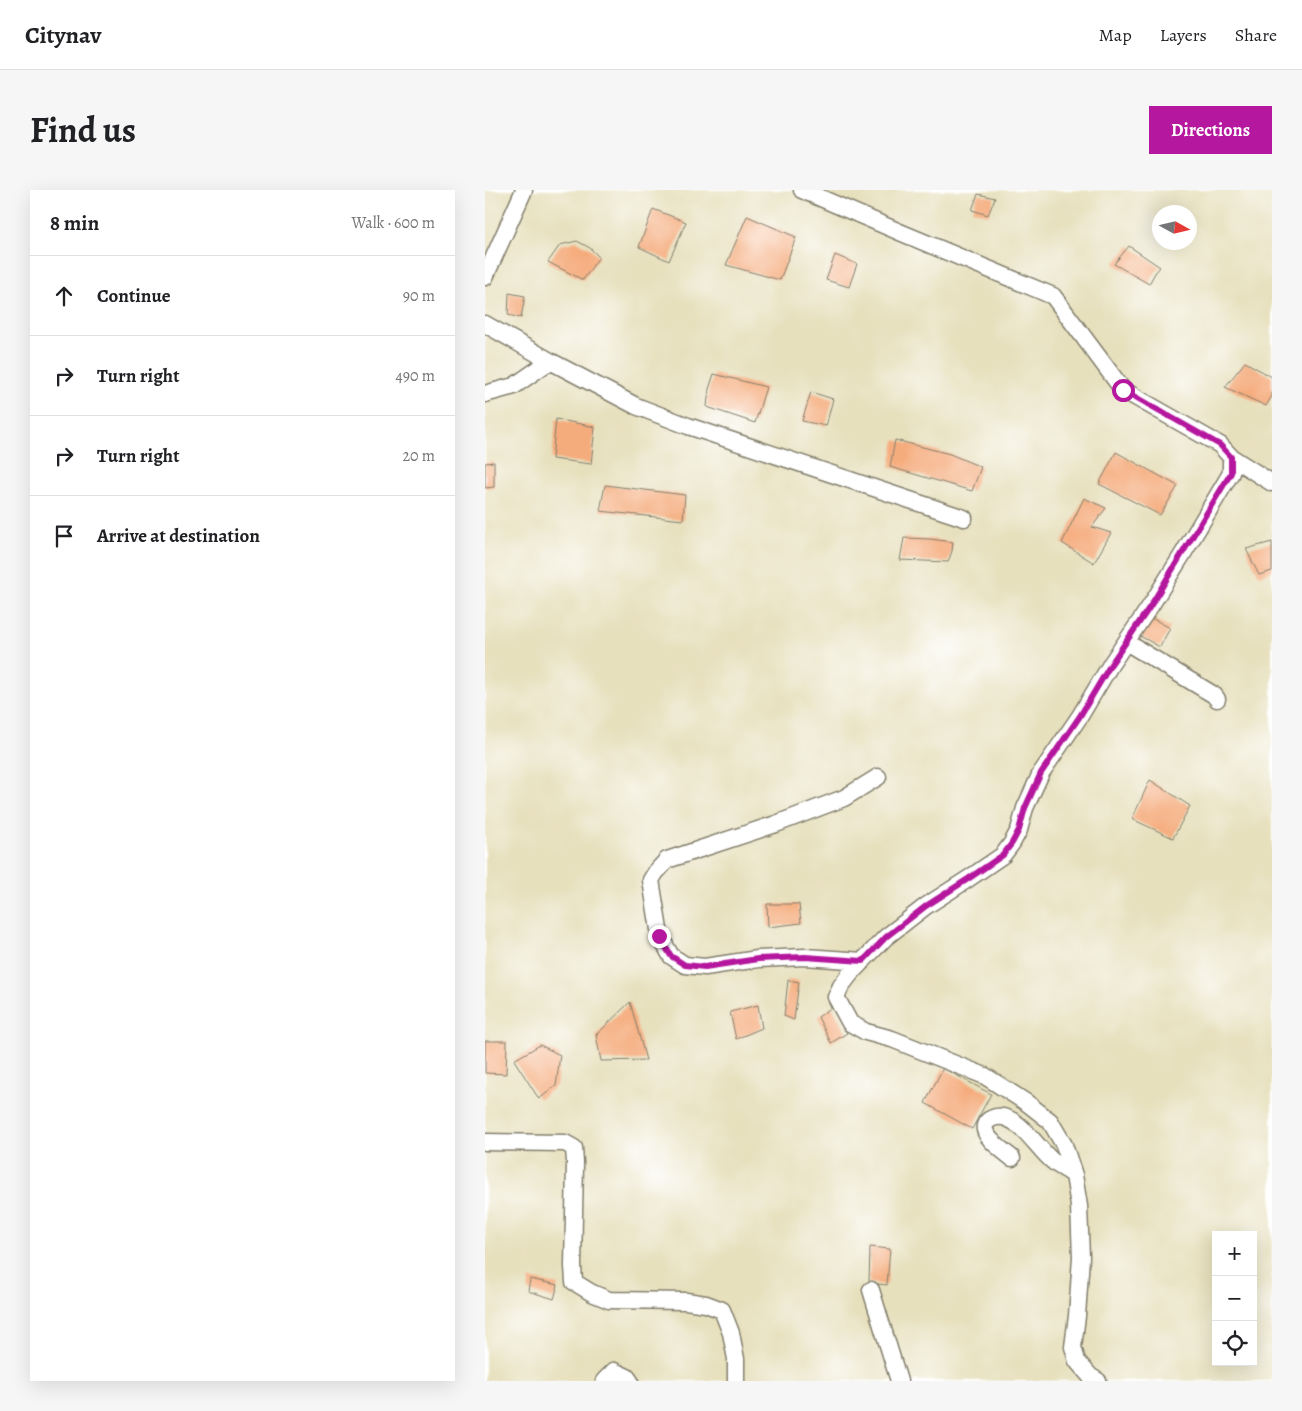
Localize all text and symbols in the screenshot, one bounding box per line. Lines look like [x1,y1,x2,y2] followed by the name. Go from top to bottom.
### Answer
[25,19,101,51] text: Citynav
[1099,23,1132,47] text: Map
[1160,23,1207,47] text: Layers
[1235,23,1277,47] text: Share
[30,106,136,154] text: Find us
[1149,106,1272,154] button: Directions
[1152,205,1197,250] north arrow
[50,209,99,237] text: 8 min
[352,212,435,234] text: Walk · 600 m
[50,282,78,310] icon: ahead
[97,283,171,309] text: Continue
[403,285,435,307] text: 90 m
[50,362,78,390] icon: right
[97,363,179,389] text: Turn right
[395,365,435,387] text: 490 m
[1112,379,1135,402] route start
[50,442,78,470] icon: right
[97,443,179,469] text: Turn right
[402,445,435,467] text: 20 m
[50,522,78,550] icon: arrive
[97,523,260,549] text: Arrive at destination
[648,925,671,948] route end
[1212,1231,1257,1366] map controls
[1212,1231,1257,1276] button: +
[1212,1276,1257,1321] button: −
[1212,1321,1257,1366] button: locate

